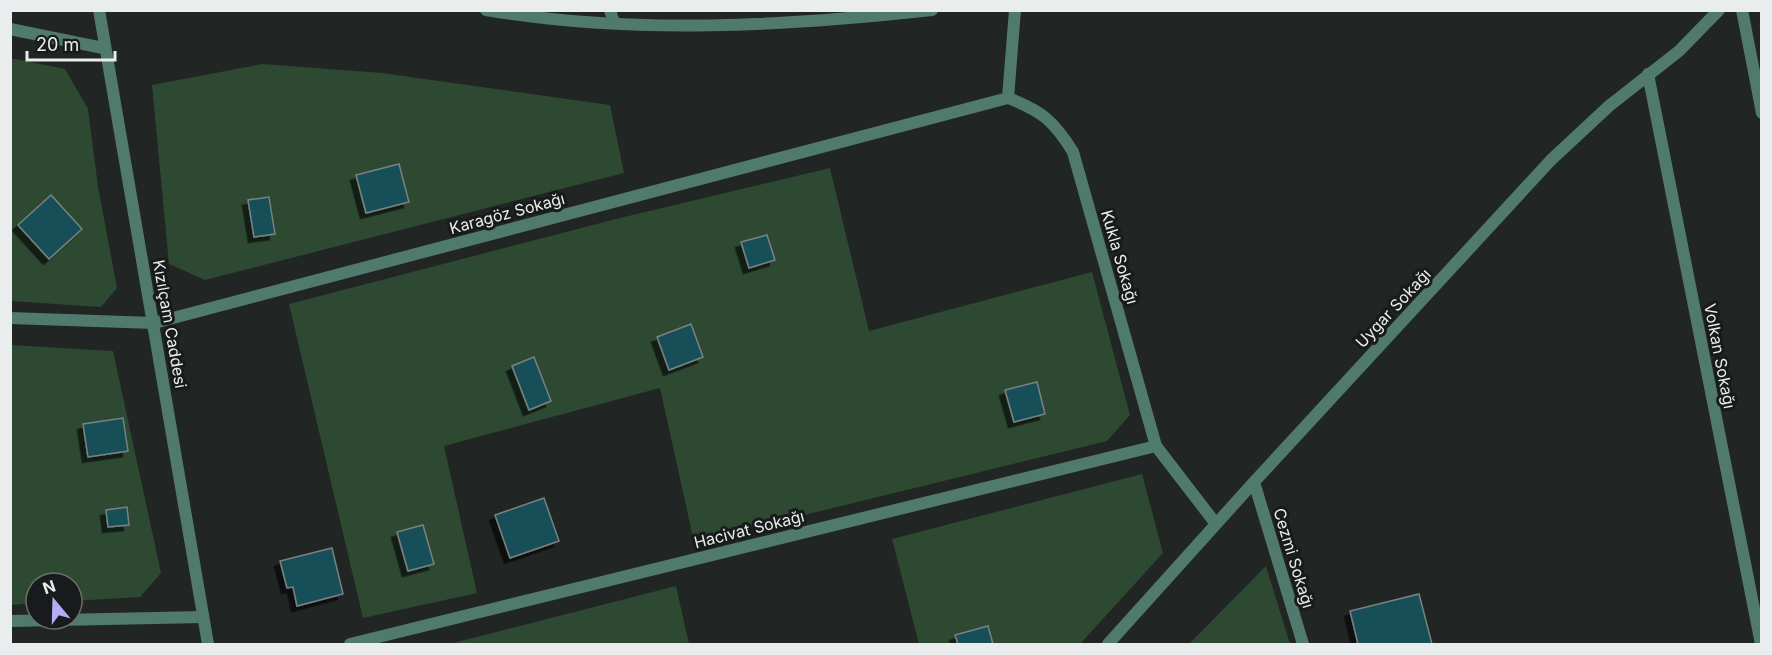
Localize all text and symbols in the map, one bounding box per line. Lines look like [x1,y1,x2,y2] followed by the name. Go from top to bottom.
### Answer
[27,24,116,62] scale bar
[36,34,79,55] text: 20 m
[447,188,567,238] street label: Karagöz Sokağı
[1097,208,1143,306] street label: Kukla Sokağı
[149,258,191,390] street label: Kızılçam Caddesi
[1351,264,1435,352] street label: Uygar Sokağı
[1700,302,1740,410] street label: Volkan Sokağı
[692,506,806,552] street label: Hacivat Sokağı
[1269,506,1319,610] street label: Cezmi Sokağı
[24,571,84,631] north arrow
[40,575,58,598] text: N

